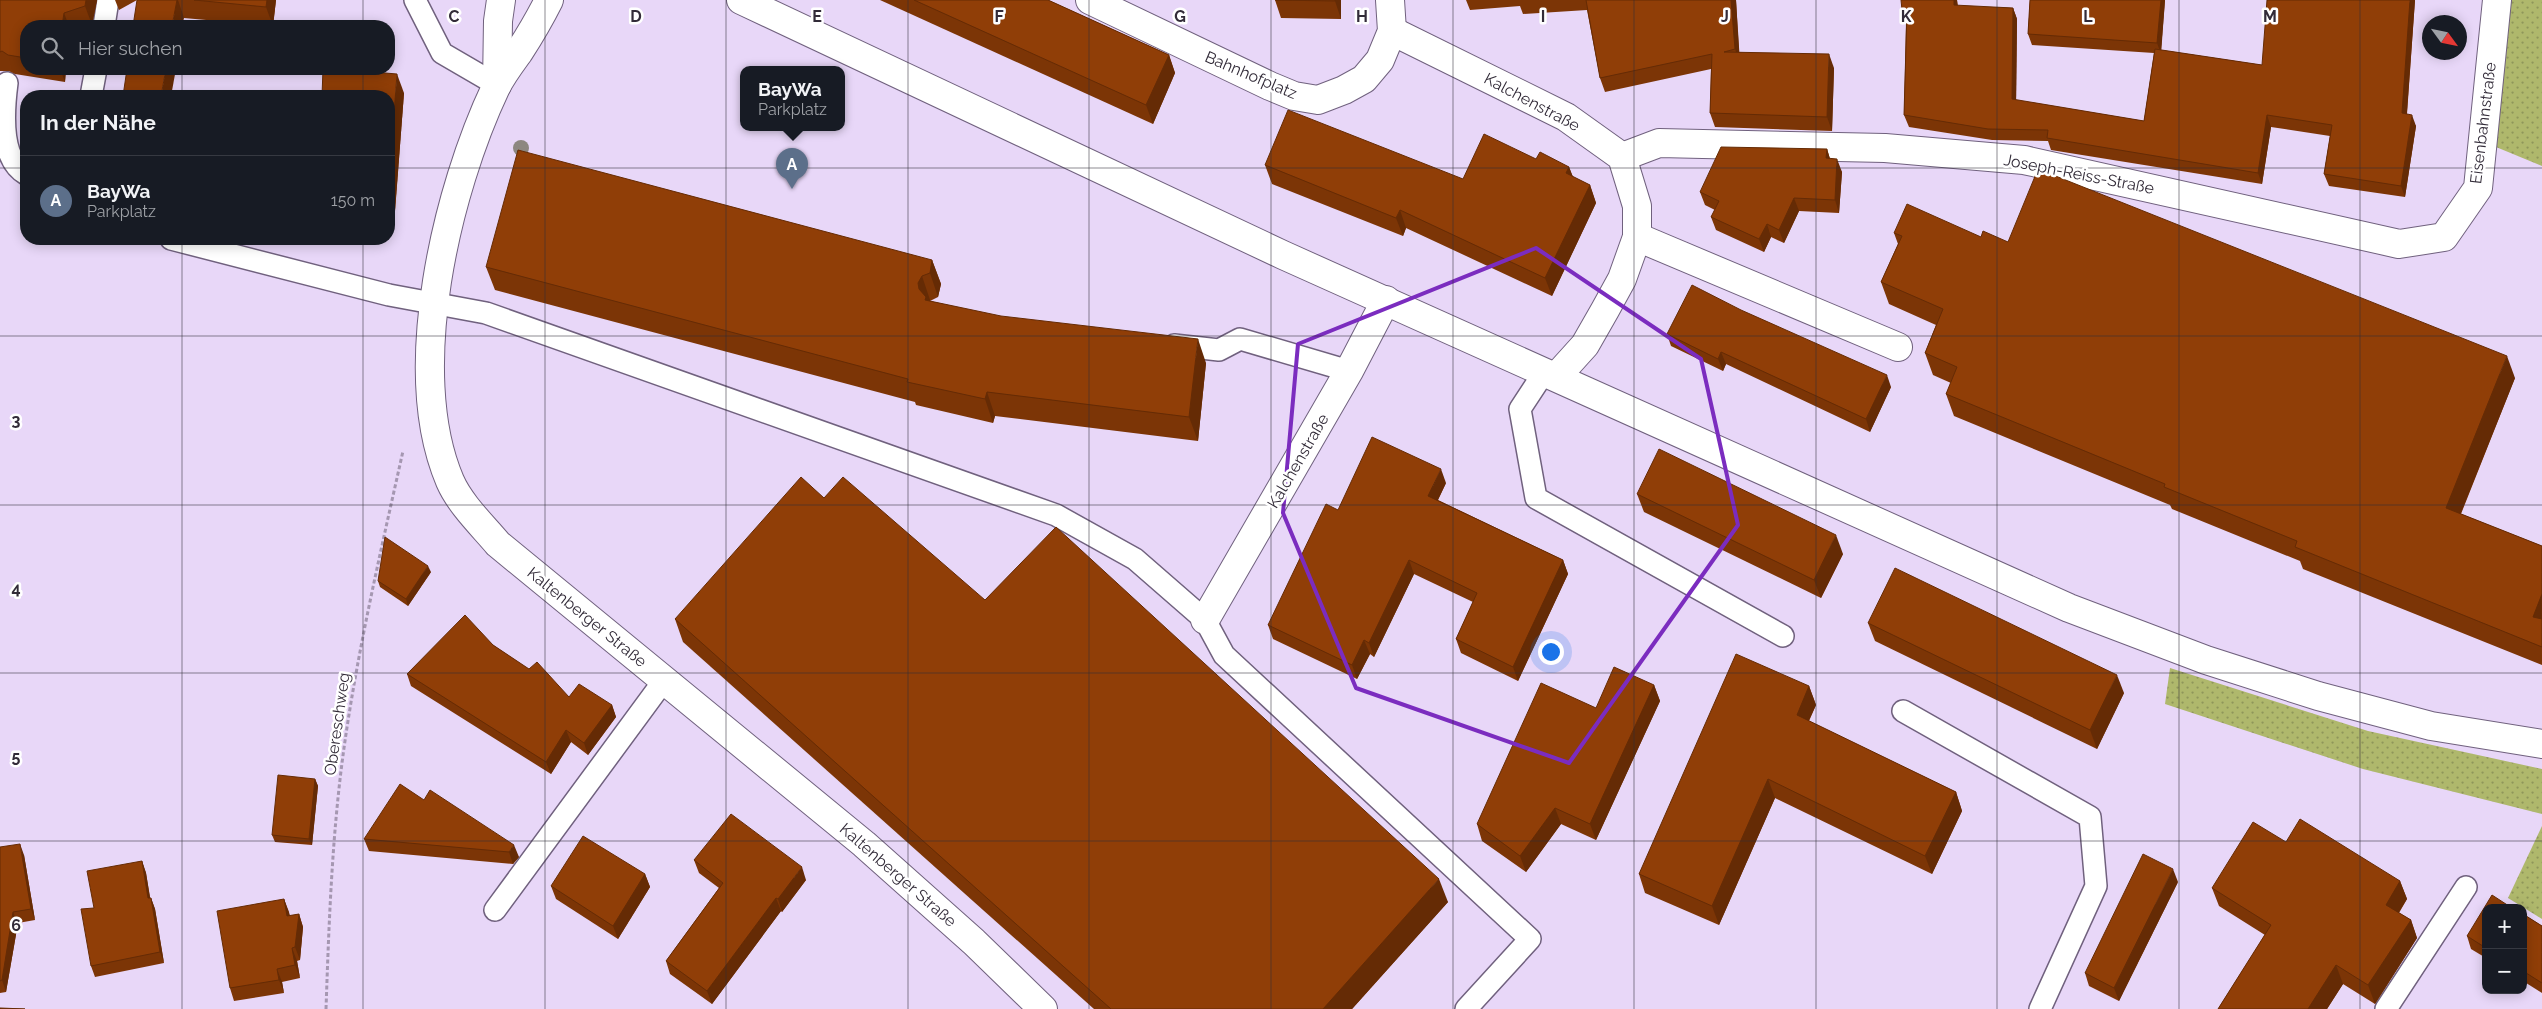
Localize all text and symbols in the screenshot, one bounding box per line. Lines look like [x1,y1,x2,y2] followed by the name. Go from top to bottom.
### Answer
[449,7,460,26] text: C
[630,7,642,26] text: D
[812,7,822,26] text: E
[994,7,1004,26] text: F
[1174,7,1186,26] text: G
[1356,7,1368,26] text: H
[1541,7,1545,26] text: I
[1721,7,1729,26] text: J
[1901,7,1912,26] text: K
[2083,7,2093,26] text: L
[2263,7,2277,26] text: M
[2422,15,2467,60] north arrow
[20,20,395,75] search box
[38,34,66,62] icon: search
[78,37,183,59] text: Hier suchen
[1202,47,1300,103] street label: Bahnhofplatz
[2466,61,2500,185] street label: Eisenbahnstraße
[740,66,845,131] popup
[1481,69,1583,135] street label: Kalchenstraße
[758,78,822,100] text: BayWa
[758,100,827,119] text: Parkplatz
[40,110,156,135] text: In der Nähe
[776,148,808,189] pin: A
[2002,150,2156,198] street label: Joseph-Reiss-Straße
[87,180,150,202] text: BayWa
[51,191,61,210] text: A
[331,191,375,210] text: 150 m
[87,202,156,221] text: Parkplatz
[1263,410,1333,512] street label: Kalchenstraße
[12,411,21,430] text: 3
[524,563,650,671] street label: Kaltenberger Straße
[11,579,21,598] text: 4
[1538,639,1564,665] your location
[320,671,354,777] street label: Obereschweg
[12,747,21,766] text: 5
[836,819,960,931] street label: Kaltenberger Straße
[2482,904,2527,994] map controls
[2482,904,2527,949] button: +
[11,916,21,935] text: 6
[2482,949,2527,994] button: −

